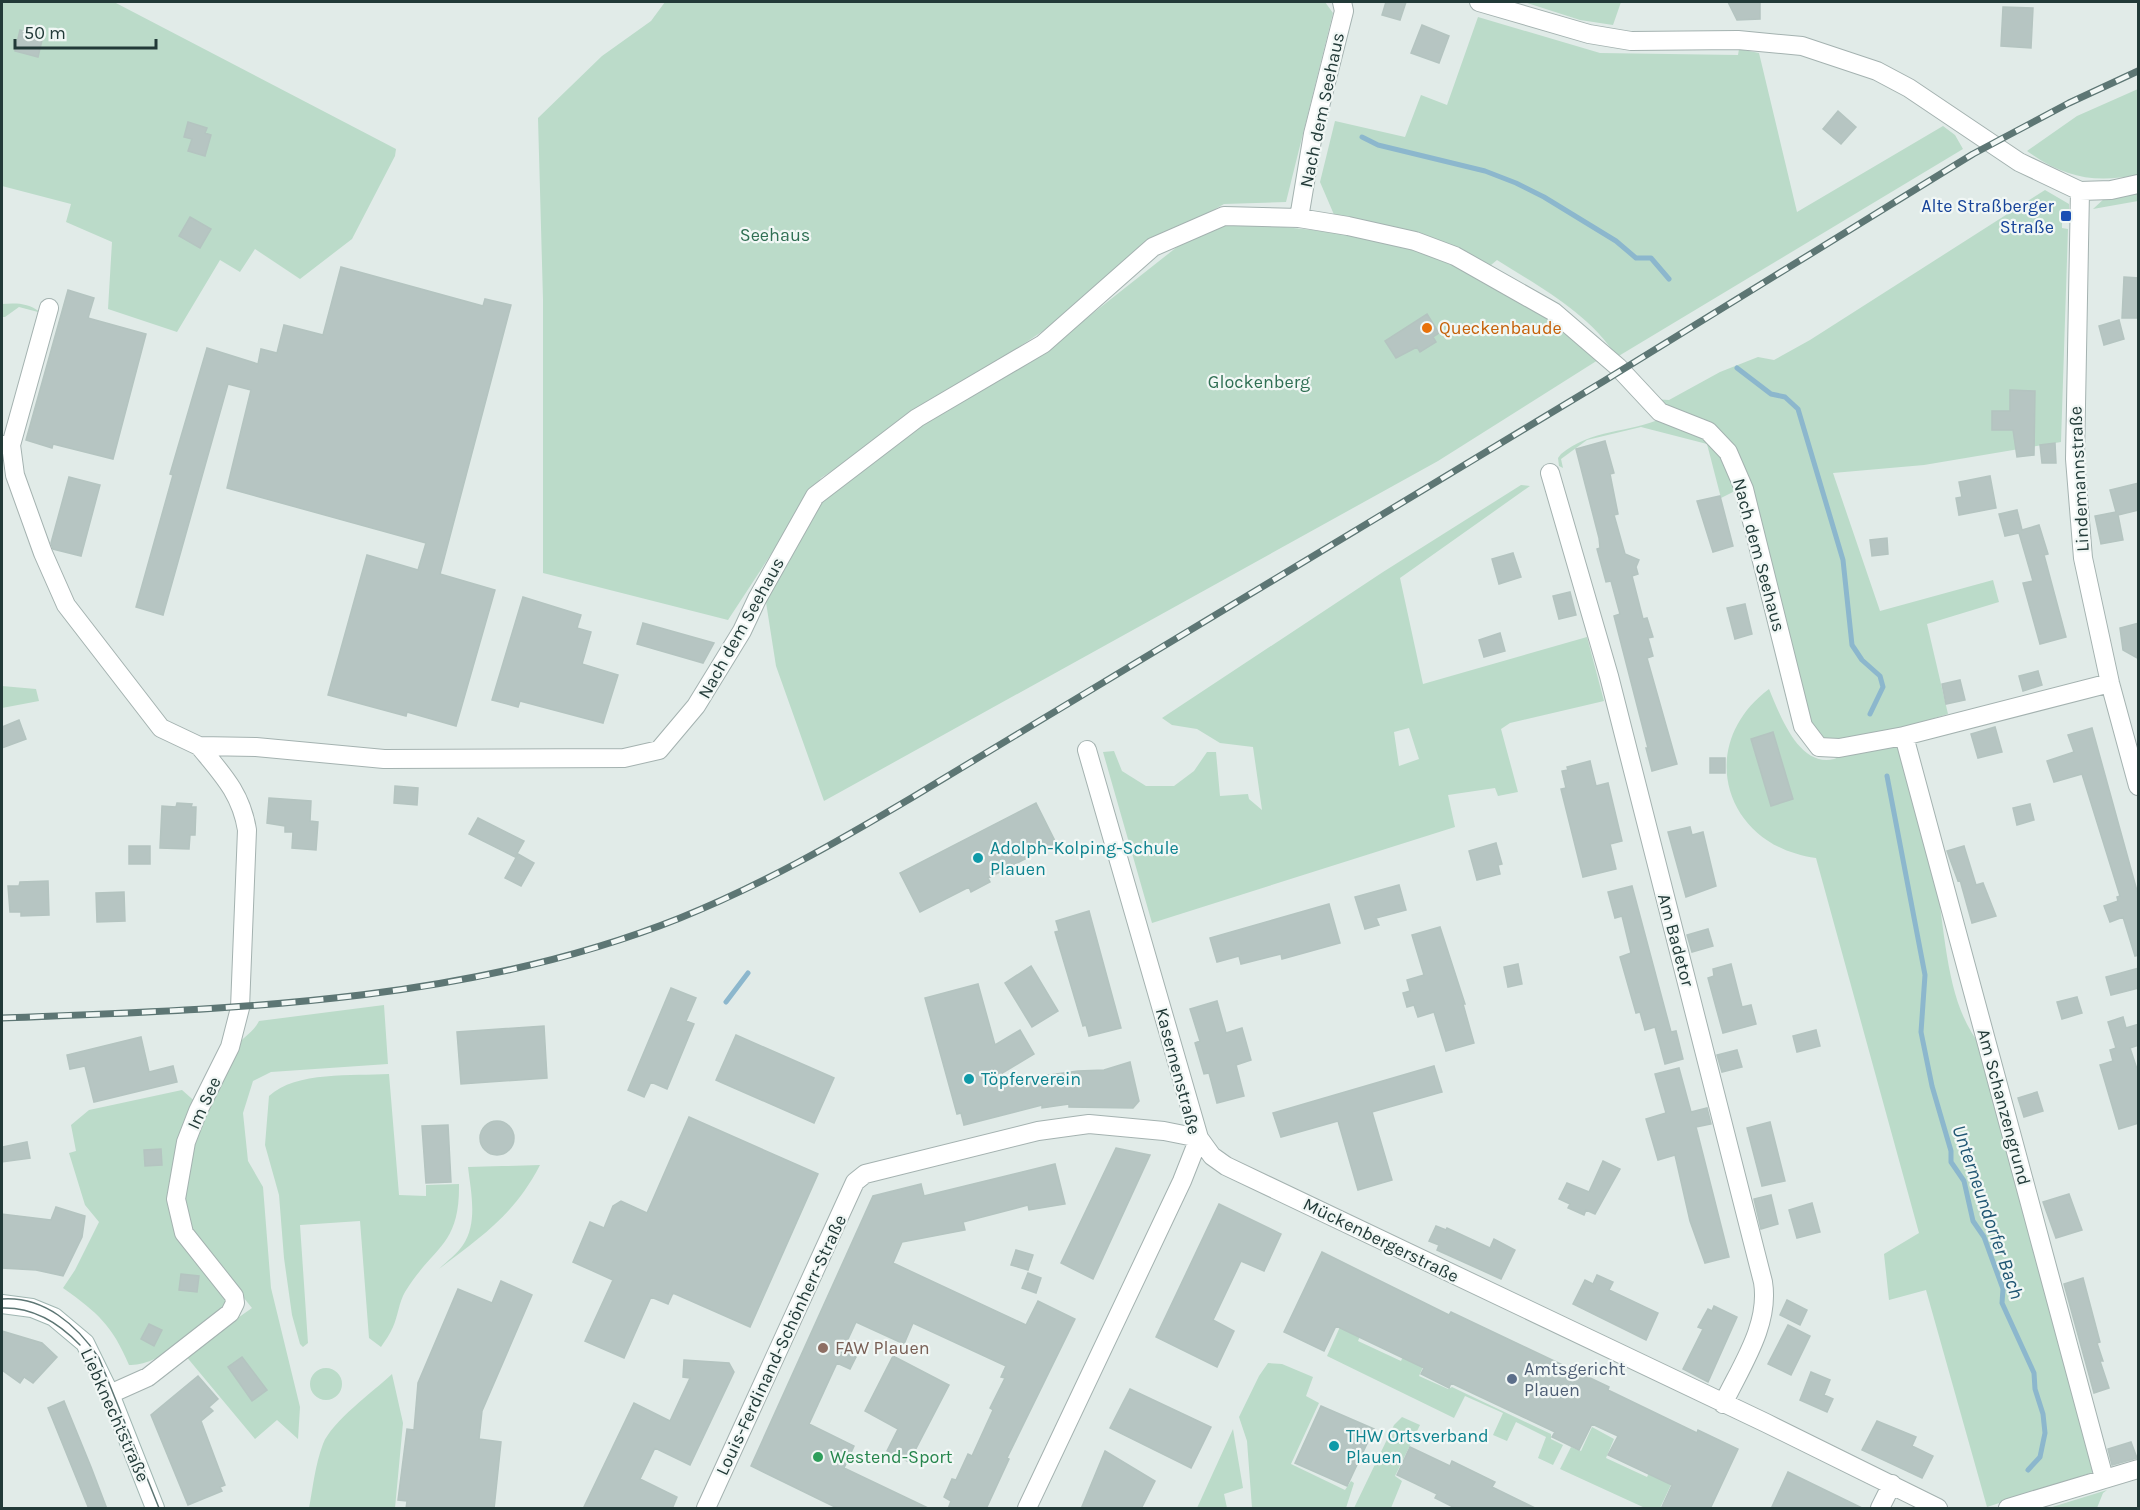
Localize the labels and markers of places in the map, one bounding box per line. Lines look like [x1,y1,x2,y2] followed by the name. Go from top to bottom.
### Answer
[1921,195,2054,238] place label: Alte Straßberger Straße
[2059,209,2073,223] marker: Alte Straßberger Straße
[1439,317,1562,339] place label: Queckenbaude
[1420,321,1434,335] marker: Queckenbaude
[990,837,1179,880] place label: Adolph-Kolping-Schule Plauen
[971,851,985,865] marker: Adolph-Kolping-Schule Plauen
[981,1068,1081,1090] place label: Töpferverein
[962,1072,976,1086] marker: Töpferverein
[835,1337,930,1359] place label: FAW Plauen
[816,1341,830,1355] marker: FAW Plauen
[1524,1358,1626,1401] place label: Amtsgericht Plauen
[1505,1372,1519,1386] marker: Amtsgericht Plauen
[1346,1425,1489,1468] place label: THW Ortsverband Plauen
[1327,1439,1341,1453] marker: THW Ortsverband Plauen
[830,1446,953,1468] place label: Westend-Sport
[811,1450,825,1464] marker: Westend-Sport

